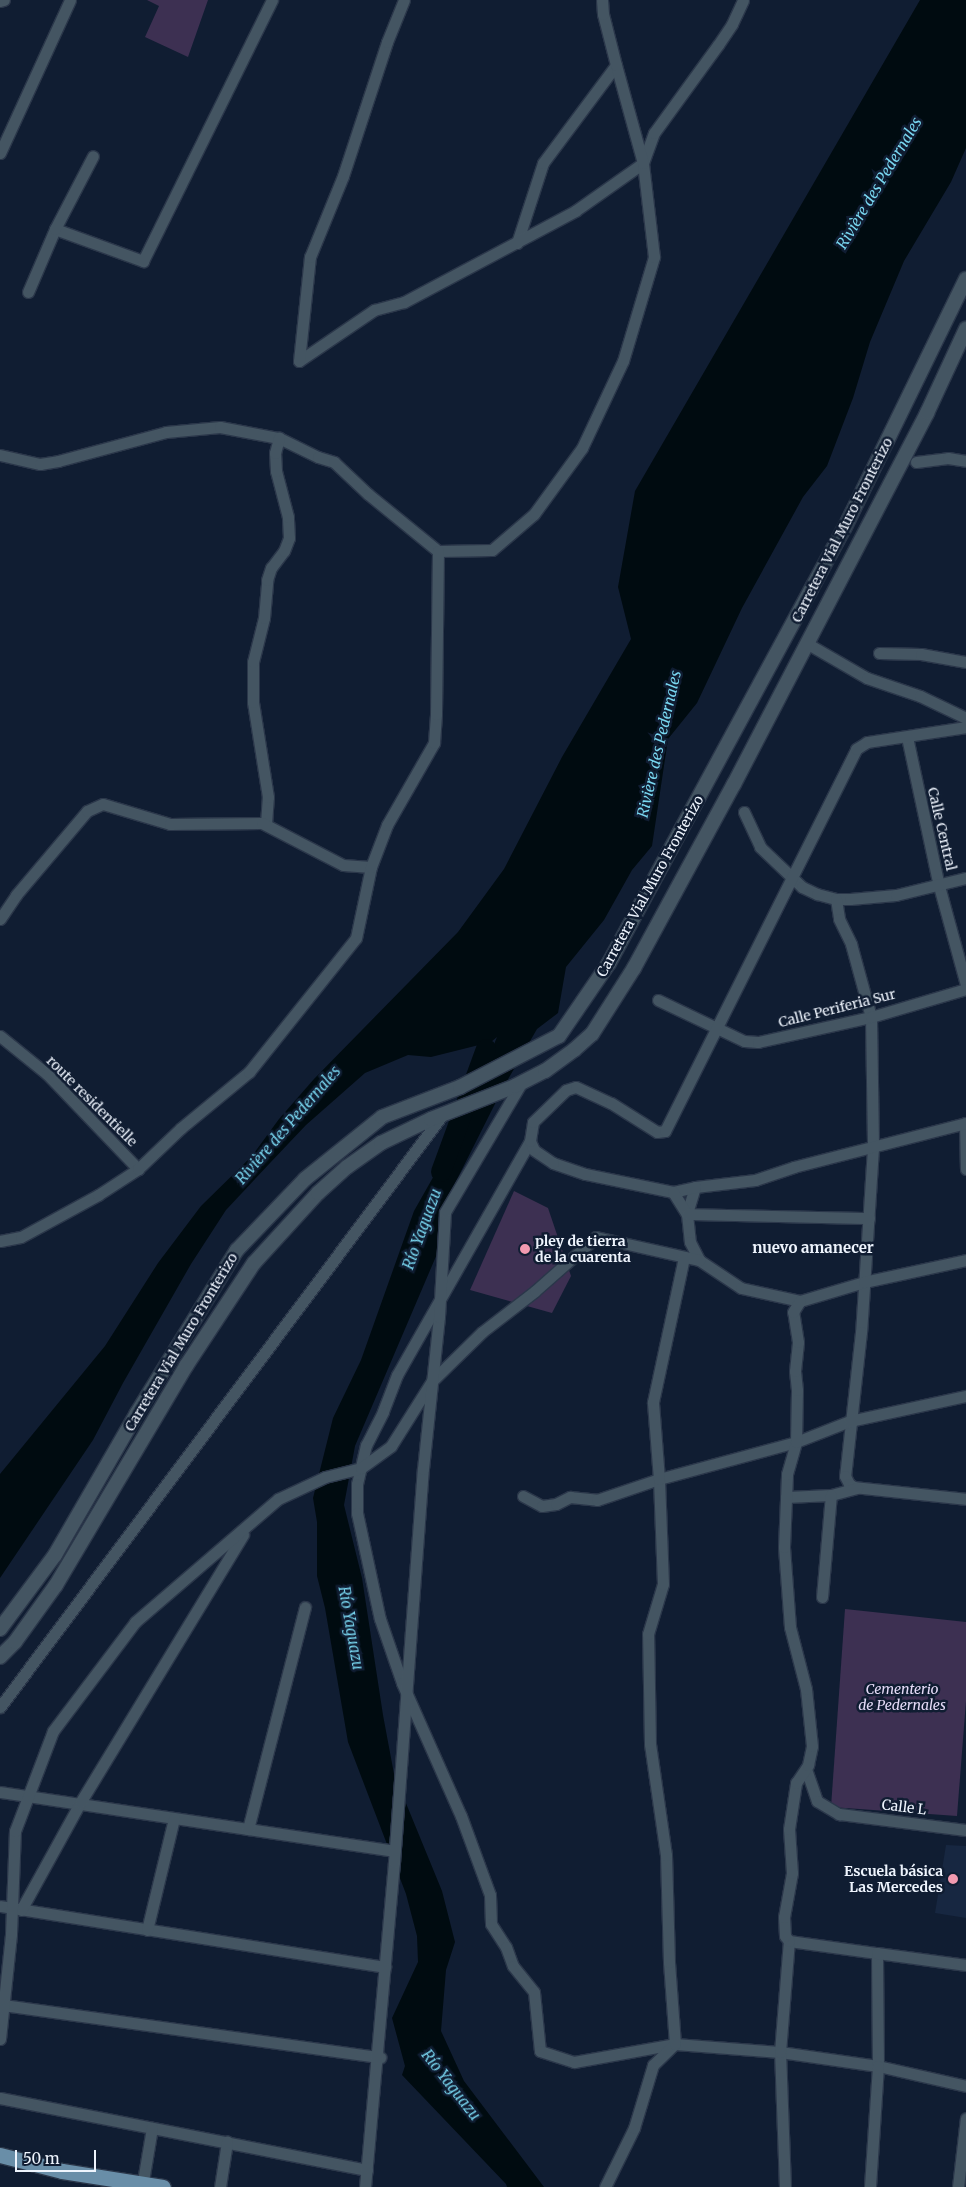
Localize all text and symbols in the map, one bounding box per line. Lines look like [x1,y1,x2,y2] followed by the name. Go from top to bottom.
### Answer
[833,114,925,252] water label: Rivière des Pedernales
[788,435,896,625] street label: Carretera Vial Muro Fronterizo
[633,669,685,819] water label: Rivière des Pedernales
[924,786,960,872] street label: Calle Central
[593,792,707,980] street label: Carretera Vial Muro Fronterizo
[777,985,897,1031] street label: Calle Periferia Sur
[43,1052,141,1150] street label: route residentielle
[232,1062,344,1188] water label: Rivière des Pedernales
[399,1186,445,1272] water label: Río Yaguazu
[535,1233,631,1266] place label: pley de tierra de la cuarenta
[752,1239,874,1257] district label: nuevo amanecer
[519,1243,531,1255] marker: pley de tierra de la cuarenta
[121,1250,241,1434] street label: Carretera Vial Muro Fronterizo
[335,1585,367,1671] water label: Río Yaguazu
[858,1681,946,1714] park label: Cementerio de Pedernales
[881,1796,927,1818] street label: Calle L
[844,1863,943,1895] place label: Escuela básica Las Mercedes
[947,1873,959,1885] marker: Escuela básica Las Mercedes
[418,2046,484,2124] water label: Río Yaguazu
[18,2140,99,2172] scale bar
[23,2149,60,2168] text: 50 m

